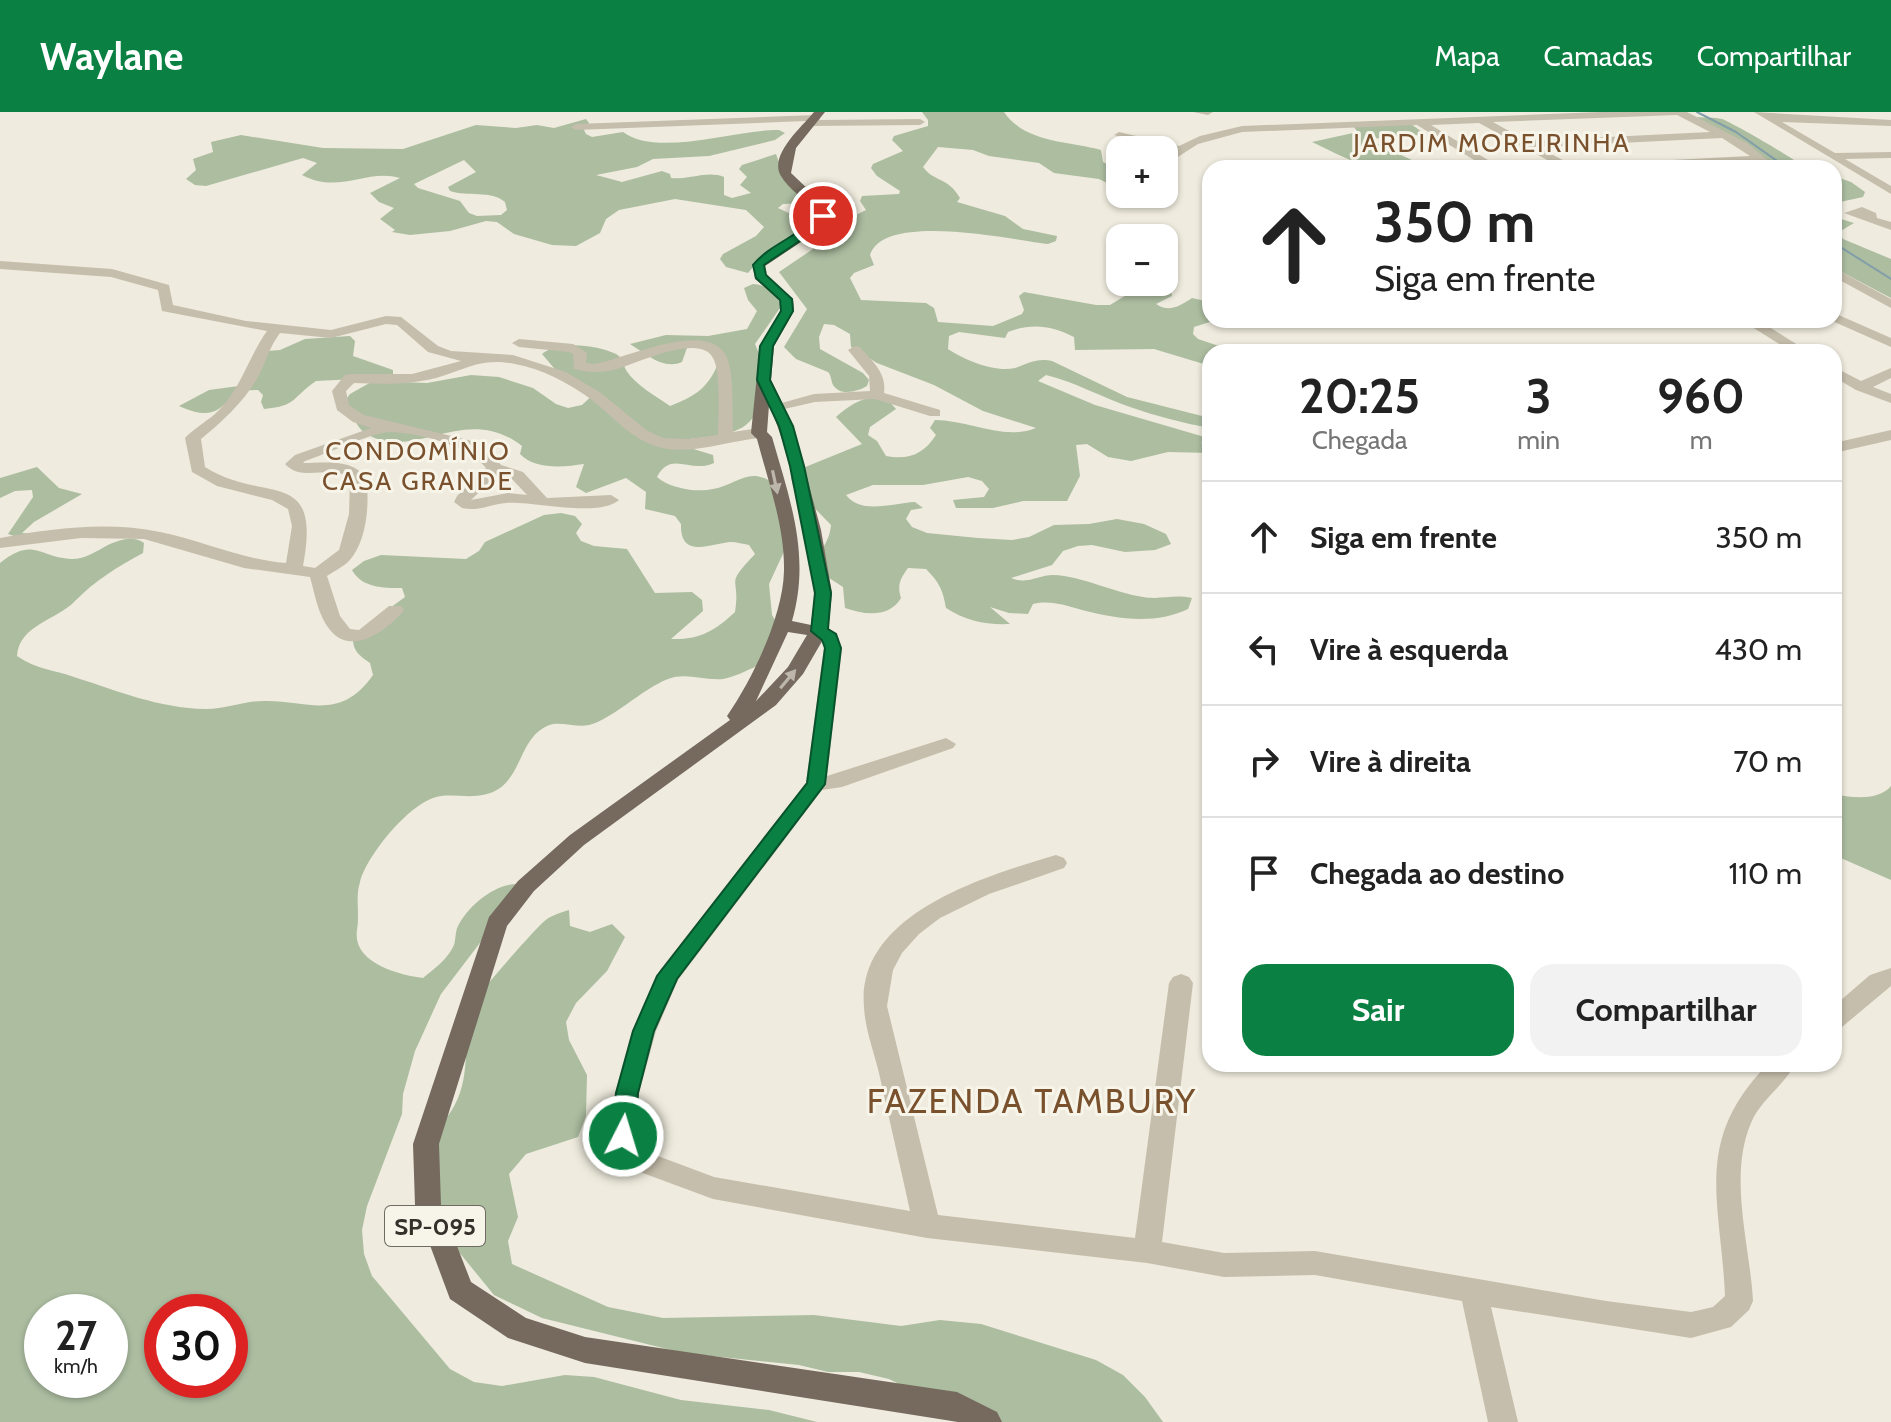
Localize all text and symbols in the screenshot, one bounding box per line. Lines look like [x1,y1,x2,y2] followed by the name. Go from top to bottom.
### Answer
[40,33,183,80] text: Waylane
[1435,39,1500,73] text: Mapa
[1544,39,1653,73] text: Camadas
[1697,39,1851,73] text: Compartilhar
[1352,127,1631,159] district label: JARDIM MOREIRINHA
[1106,136,1178,296] map controls
[1106,136,1178,208] button: +
[789,182,857,250] pin
[1374,188,1535,256] text: 350 m
[1242,192,1346,296] icon: ahead
[801,194,845,238] icon: arrive
[1106,224,1178,296] button: −
[1374,256,1595,300] text: Siga em frente
[1299,367,1420,425] text: 20:25
[1526,367,1552,425] text: 3
[1657,367,1745,425] text: 960
[1312,424,1407,456] text: Chegada
[1517,424,1560,456] text: min
[1690,424,1712,456] text: m
[322,435,514,497] district label: CONDOMÍNIO CASA GRANDE
[770,470,782,495] one-way arrow
[1242,515,1286,559] icon: ahead
[1310,519,1497,556] text: Siga em frente
[1716,519,1802,556] text: 350 m
[1242,627,1286,671] icon: left
[1310,631,1508,668] text: Vire à esquerda
[1714,631,1802,668] text: 430 m
[778,670,796,689] one-way arrow
[1242,739,1286,783] icon: right
[1310,743,1471,780] text: Vire à direita
[1733,743,1802,780] text: 70 m
[1242,851,1286,895] icon: arrive
[1310,855,1564,892] text: Chegada ao destino
[1728,855,1802,892] text: 110 m
[1242,964,1514,1056] button: Sair
[1530,964,1802,1056] button: Compartilhar
[867,1080,1197,1122] district label: FAZENDA TAMBURY
[581,1094,665,1178] position arrow
[385,1206,485,1246] road number: SP-095
[144,1294,248,1398] speed limit sign: 30
[55,1311,97,1360] text: 27
[54,1354,98,1378] text: km/h

